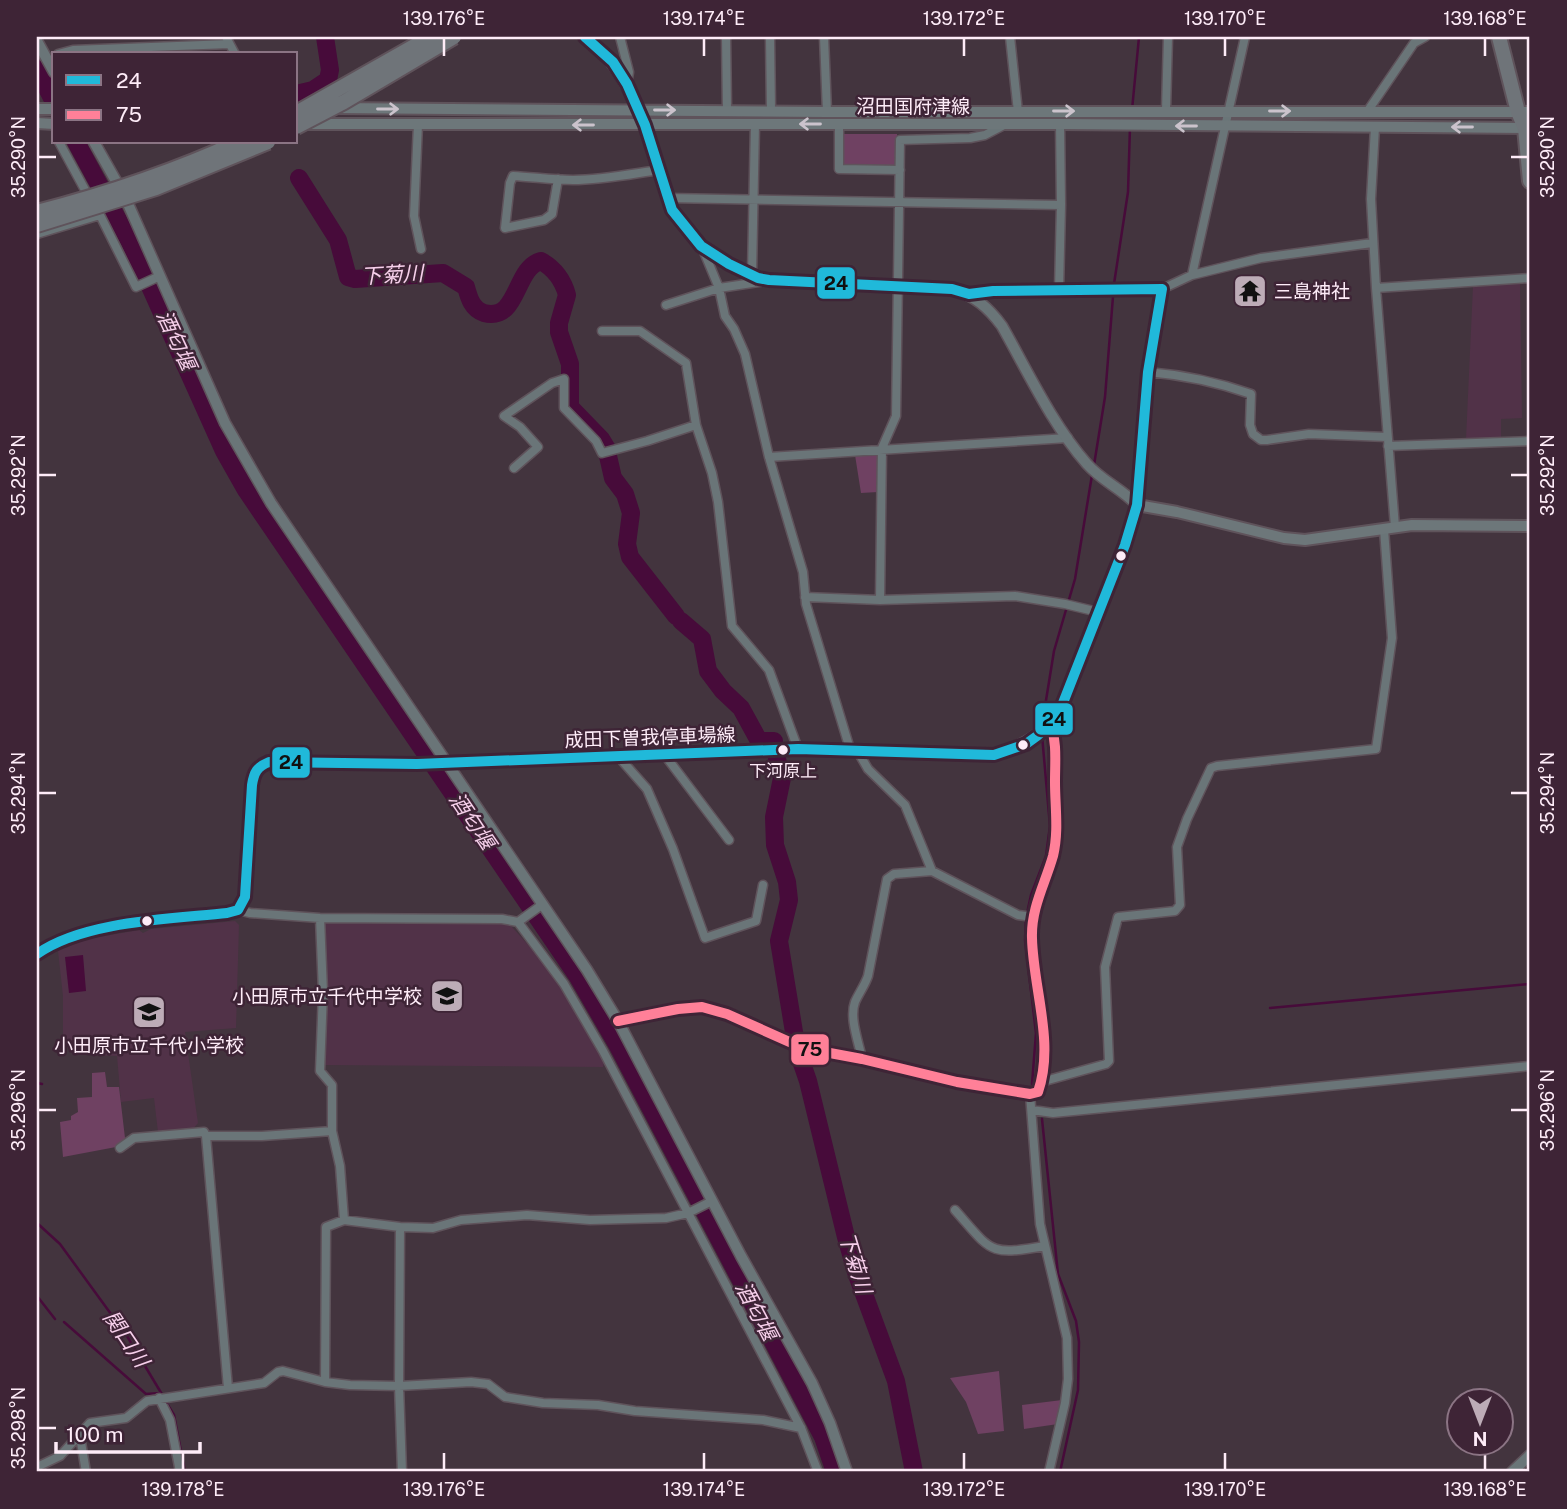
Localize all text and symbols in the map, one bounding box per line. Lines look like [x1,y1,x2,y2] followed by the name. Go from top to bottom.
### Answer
[403,8,485,29] text: 139.176°E
[663,8,745,29] text: 139.174°E
[923,8,1005,29] text: 139.172°E
[1184,8,1266,29] text: 139.170°E
[1443,8,1527,29] text: 139.168°E
[52,52,298,144] legend
[116,68,142,93] text: 24
[856,95,970,117] street label: 沼田国府津線
[116,102,142,127] text: 75
[377,102,400,115] one-way arrow
[653,103,676,117] one-way arrow
[1052,104,1075,118] one-way arrow
[1268,104,1291,118] one-way arrow
[8,116,29,198] text: 35.290°N
[1537,116,1558,198] text: 35.290°N
[799,117,822,131] one-way arrow
[571,118,594,132] one-way arrow
[1174,119,1197,133] one-way arrow
[1451,120,1474,134] one-way arrow
[360,260,426,289] water label: 下菊川
[816,266,856,300] line badge: 24
[824,272,848,294] text: 24
[1231,272,1269,310] temple icon: 三島神社
[1274,280,1350,302] place label: 三島神社
[152,306,203,377] water label: 酒匂堰
[8,434,29,516] text: 35.292°N
[1537,434,1558,516] text: 35.292°N
[1114,549,1128,563] unlabelled marker
[1034,702,1074,736] line badge: 24
[1042,708,1066,730] text: 24
[564,723,736,751] street label: 成田下曽我停車場線
[1016,738,1030,752] unlabelled marker
[776,743,790,757] marker: 下河原上
[271,746,311,779] line badge: 24
[279,751,303,773] text: 24
[8,752,29,834] text: 35.294°N
[1537,752,1558,834] text: 35.294°N
[749,761,817,781] place label: 下河原上
[444,788,503,857] water label: 酒匂堰
[140,914,154,928] unlabelled marker
[428,977,466,1015] school or university icon: 小田原市立千代中学校
[232,985,422,1007] place label: 小田原市立千代中学校
[130,993,168,1031] school or university icon: 小田原市立千代小学校
[790,1033,830,1066] line badge: 75
[54,1034,244,1056] place label: 小田原市立千代小学校
[798,1038,822,1060] text: 75
[8,1069,29,1151] text: 35.296°N
[1537,1069,1558,1151] text: 35.296°N
[834,1229,877,1299] water label: 下菊川
[731,1277,784,1348] water label: 酒匂堰
[98,1306,156,1373] water label: 関口川
[1444,1386,1514,1456] north arrow
[8,1387,29,1469] text: 35.298°N
[56,1411,200,1455] scale bar
[66,1422,123,1447] text: 100 m
[1473,1428,1487,1450] text: N
[142,1479,224,1500] text: 139.178°E
[403,1479,485,1500] text: 139.176°E
[663,1479,745,1500] text: 139.174°E
[923,1479,1005,1500] text: 139.172°E
[1184,1479,1266,1500] text: 139.170°E
[1443,1479,1527,1500] text: 139.168°E

